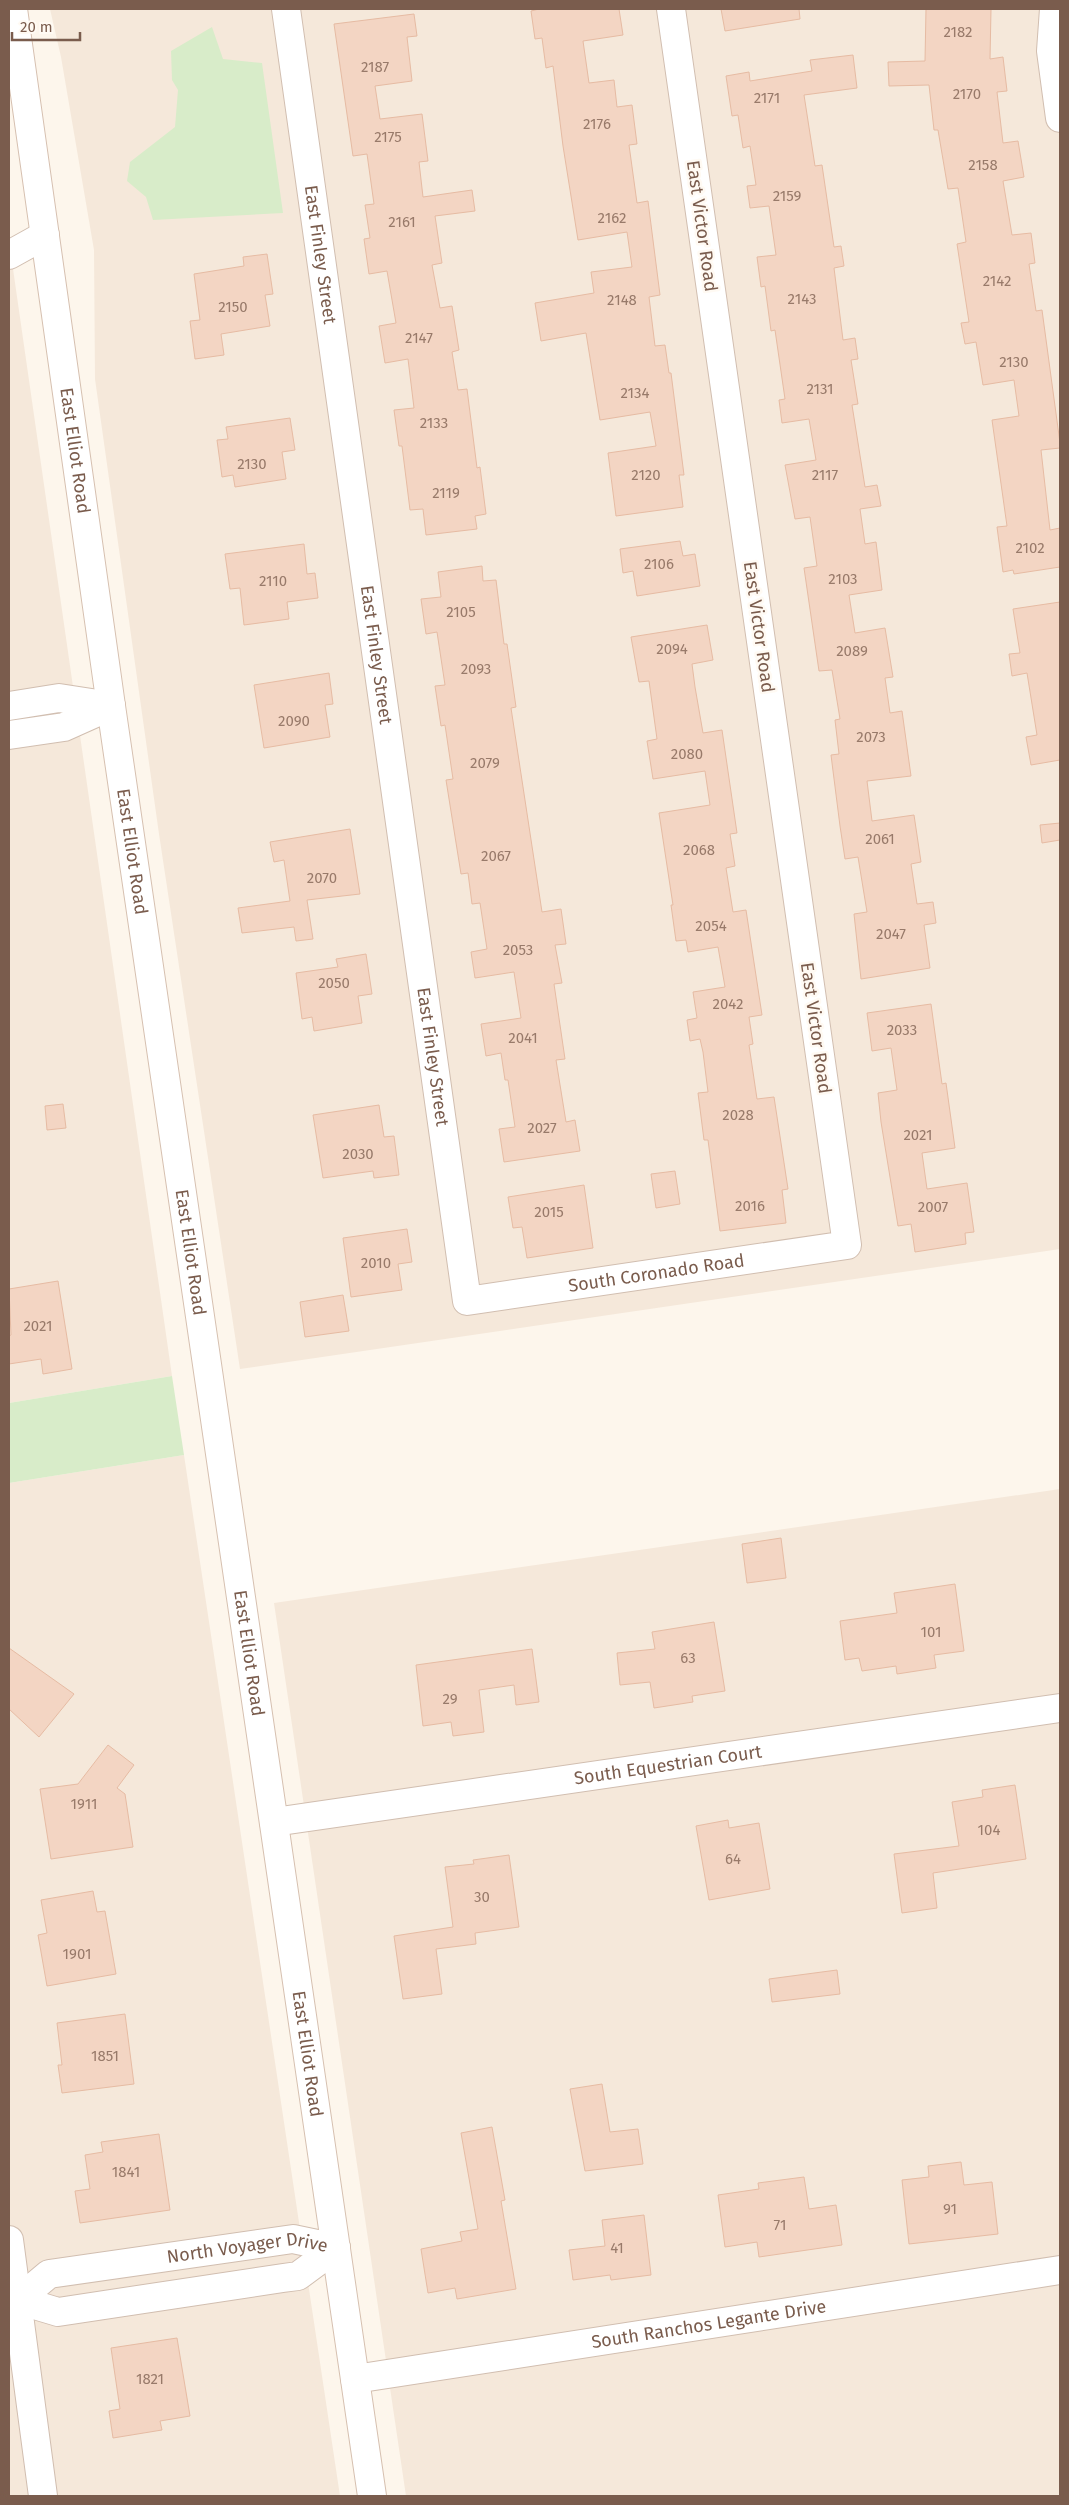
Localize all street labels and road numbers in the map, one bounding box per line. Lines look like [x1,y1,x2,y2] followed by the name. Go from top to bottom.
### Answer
[682,159,722,293] street label: East Victor Road
[300,184,341,326] street label: East Finley Street
[55,386,95,515] street label: East Elliot Road
[739,560,779,694] street label: East Victor Road
[356,584,397,726] street label: East Finley Street
[112,787,152,916] street label: East Elliot Road
[796,961,836,1095] street label: East Victor Road
[412,986,453,1128] street label: East Finley Street
[171,1188,211,1317] street label: East Elliot Road
[567,1249,746,1297] street label: South Coronado Road
[229,1589,269,1718] street label: East Elliot Road
[573,1740,764,1789] street label: South Equestrian Court
[287,1989,328,2118] street label: East Elliot Road
[165,2227,330,2268] street label: North Voyager Drive
[590,2295,828,2353] street label: South Ranchos Legante Drive

